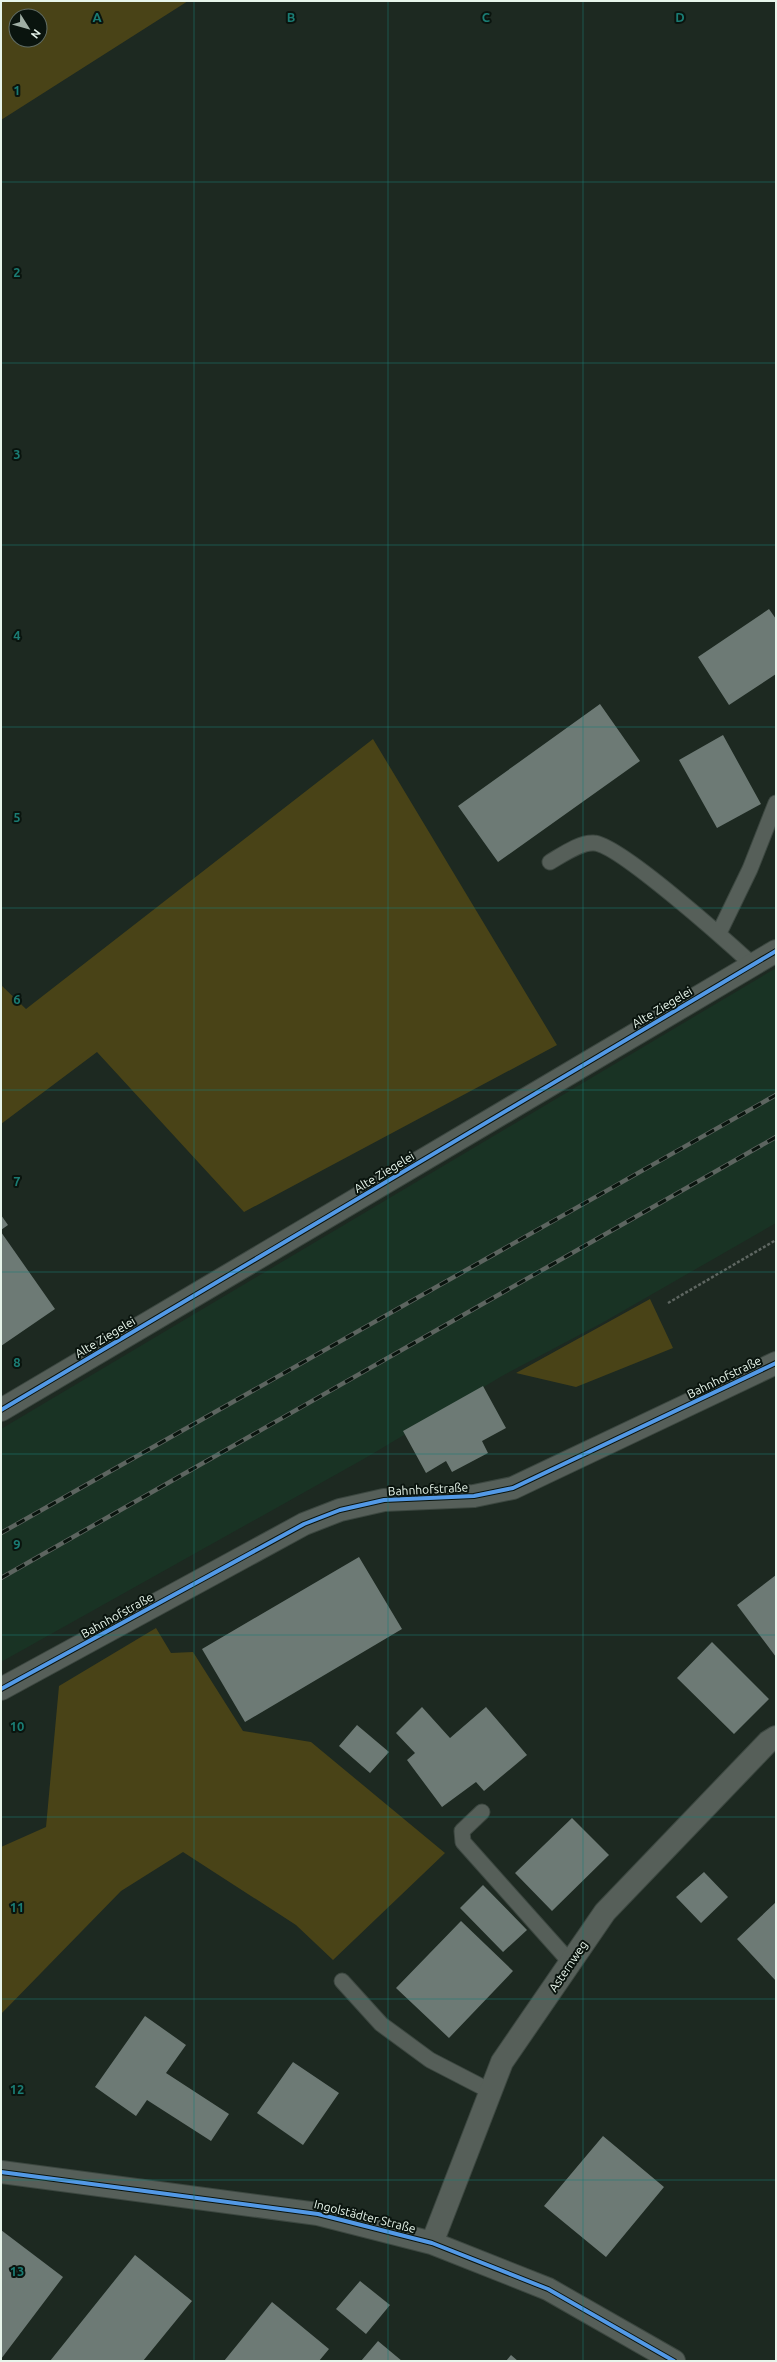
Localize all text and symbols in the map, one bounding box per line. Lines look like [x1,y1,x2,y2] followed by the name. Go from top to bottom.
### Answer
[8,8,48,48] north arrow
[92,10,102,24] text: A
[287,10,296,24] text: B
[482,10,491,24] text: C
[675,10,685,24] text: D
[29,27,43,41] text: N
[13,83,21,97] text: 1
[13,265,21,279] text: 2
[13,447,21,461] text: 3
[13,628,21,642] text: 4
[13,810,21,824] text: 5
[630,984,694,1030] street label: Alte Ziegelei
[13,992,21,1006] text: 6
[352,1149,416,1195] street label: Alte Ziegelei
[13,1174,21,1188] text: 7
[73,1314,137,1360] street label: Alte Ziegelei
[685,1354,763,1400] street label: Bahnhofstraße
[13,1355,21,1369] text: 8
[387,1480,469,1498] street label: Bahnhofstraße
[13,1537,21,1551] text: 9
[79,1590,155,1640] street label: Bahnhofstraße
[10,1719,24,1733] text: 10
[10,1900,24,1914] text: 11
[546,1938,590,1994] street label: Asternweg
[10,2082,24,2096] text: 12
[313,2197,417,2235] street label: Ingolstädter Straße
[10,2264,24,2278] text: 13

